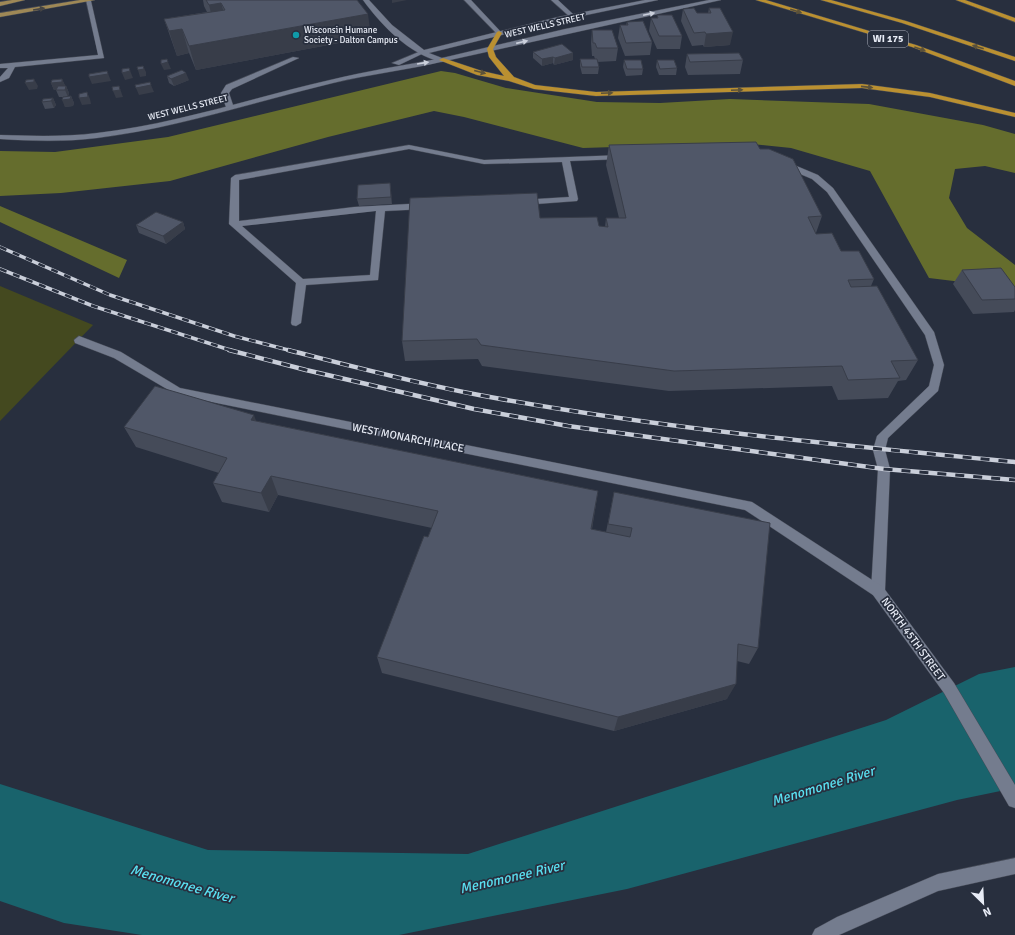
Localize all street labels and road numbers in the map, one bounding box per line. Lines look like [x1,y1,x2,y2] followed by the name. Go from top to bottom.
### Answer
[504,11,587,41] street label: WEST WELLS STREET
[868,31,908,47] road number: WI 175
[147,93,230,123] street label: WEST WELLS STREET
[351,421,465,455] street label: WEST MONARCH PLACE
[879,595,948,683] street label: NORTH 45TH STREET

